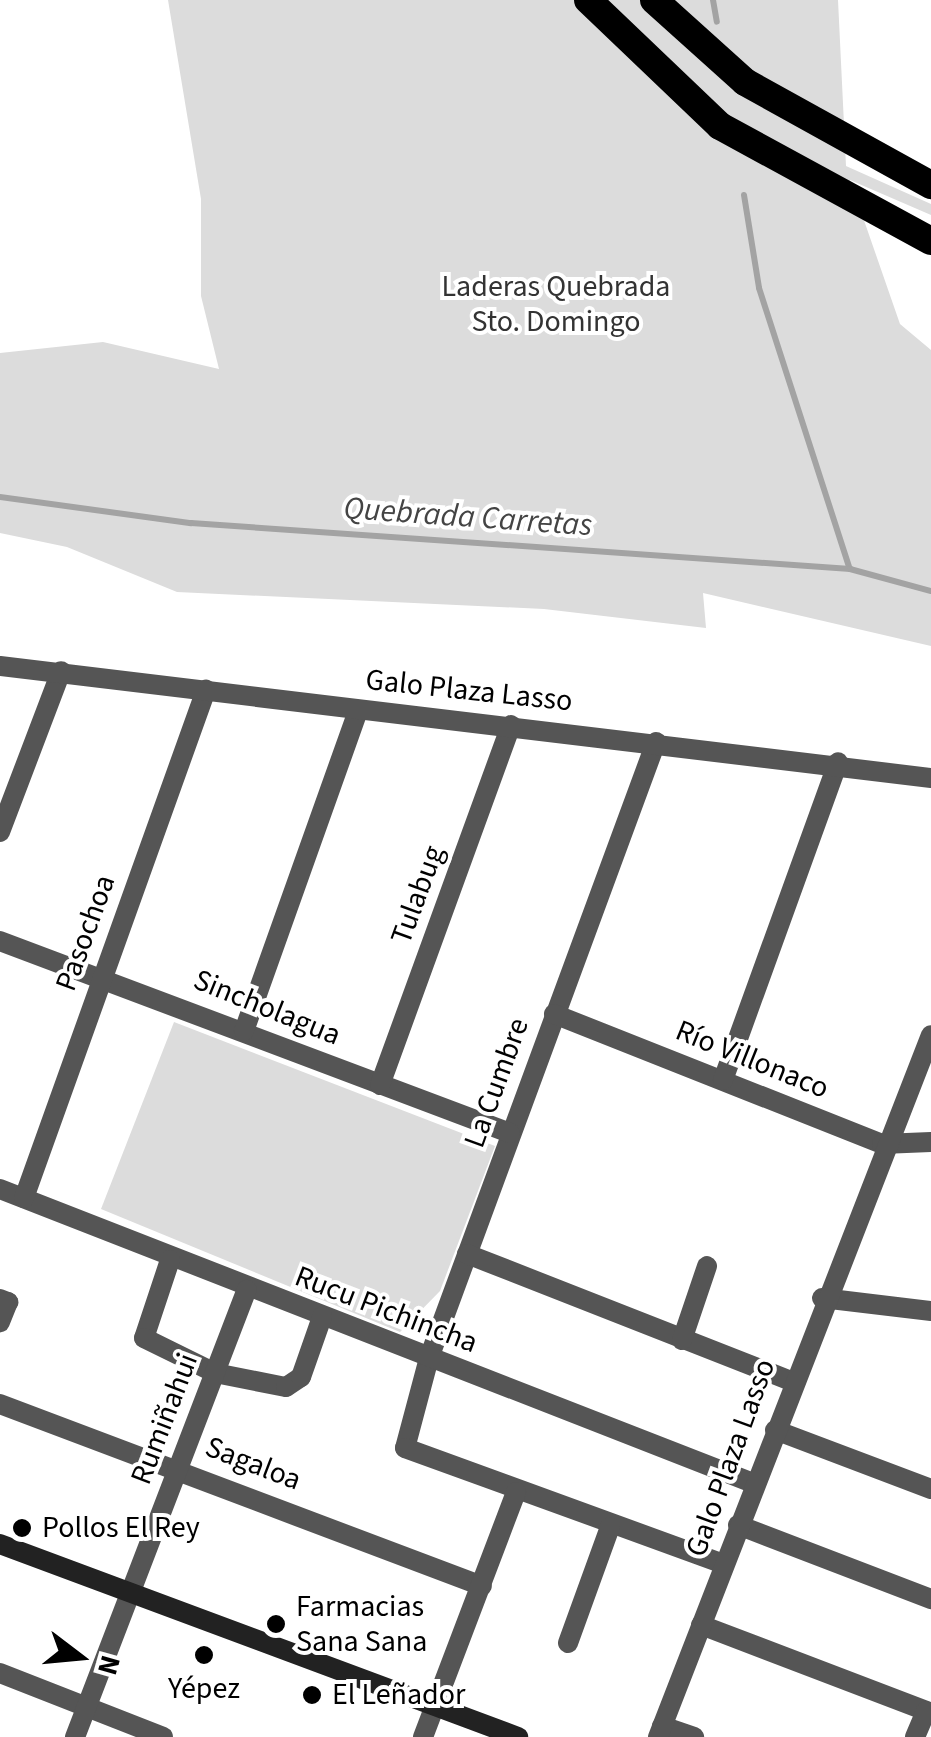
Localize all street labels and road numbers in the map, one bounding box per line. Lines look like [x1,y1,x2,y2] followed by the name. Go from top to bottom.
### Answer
[364,662,574,720] street label: Galo Plaza Lasso
[384,841,452,949] street label: Tulabug
[48,870,124,996] street label: Pasochoa
[188,962,346,1054] street label: Sincholagua
[457,1013,537,1153] street label: La Cumbre
[670,1013,834,1107] street label: Río Villonaco
[290,1259,482,1361] street label: Rucu Pichincha
[124,1349,206,1489] street label: Rumiñahui
[679,1354,783,1562] street label: Galo Plaza Lasso
[200,1429,306,1499] street label: Sagaloa

